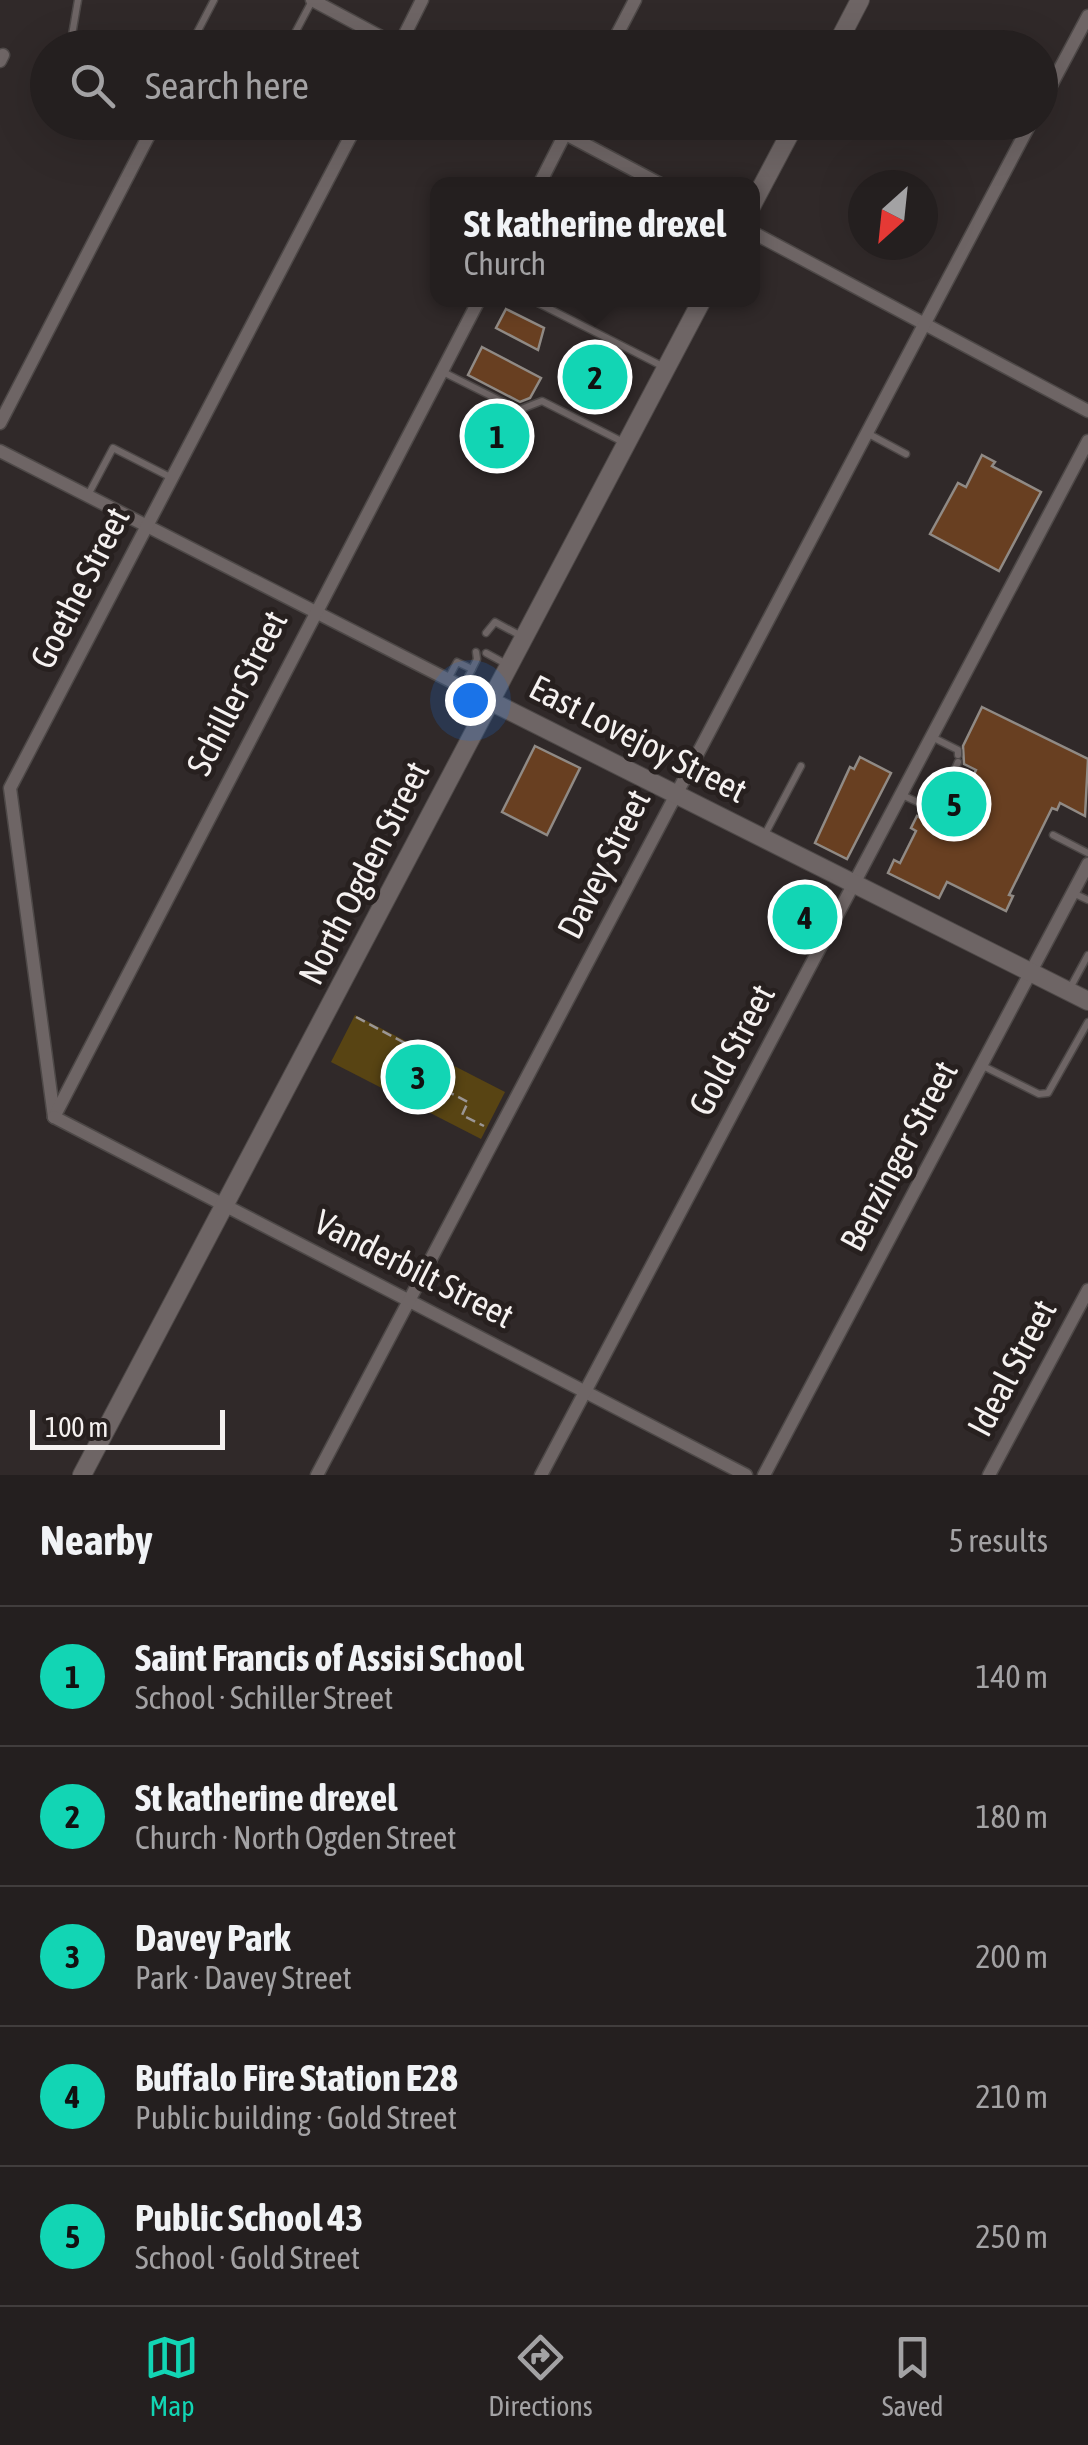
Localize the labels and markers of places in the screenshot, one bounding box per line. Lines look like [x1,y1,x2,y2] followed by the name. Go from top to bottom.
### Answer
[562,340,628,414] pin: 2
[464,398,530,474] pin: 1
[922,766,986,842] pin: 5
[772,880,838,954] pin: 4
[386,1040,450,1114] pin: 3

